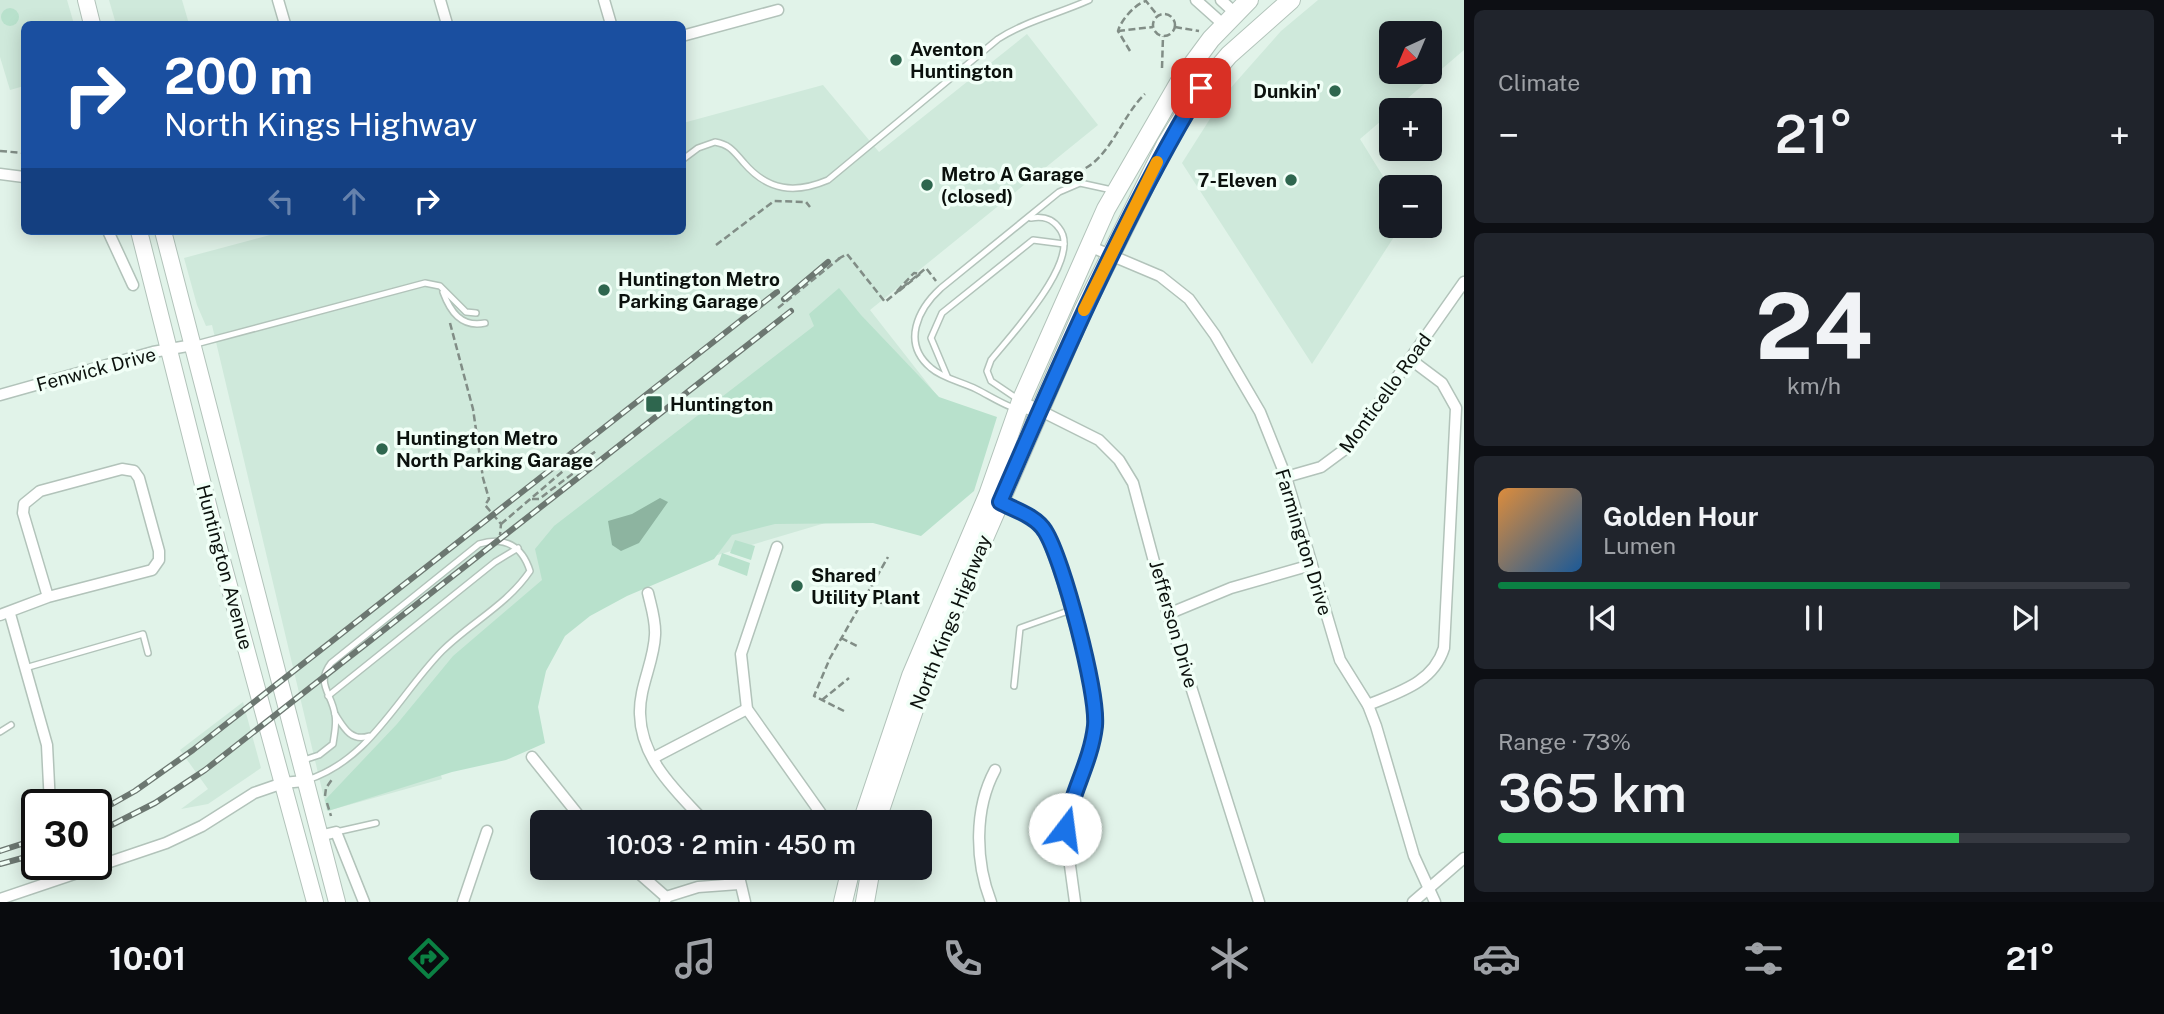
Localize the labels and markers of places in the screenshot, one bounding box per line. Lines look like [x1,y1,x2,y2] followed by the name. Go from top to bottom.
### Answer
[910,38,1013,82] place label: Aventon Huntington
[888,52,904,68] marker: Aventon Huntington
[1171,58,1231,118] pin
[1253,80,1321,102] place label: Dunkin'
[1327,83,1343,99] marker: Dunkin'
[941,163,1084,207] place label: Metro A Garage (closed)
[1198,169,1277,191] place label: 7-Eleven
[1283,172,1299,188] marker: 7-Eleven
[919,177,935,193] marker: Metro A Garage (closed)
[618,268,780,312] place label: Huntington Metro Parking Garage
[596,282,612,298] marker: Huntington Metro Parking Garage
[670,393,773,415] place label: Huntington
[644,394,664,414] marker: Huntington
[396,427,593,471] place label: Huntington Metro North Parking Garage
[374,441,390,457] marker: Huntington Metro North Parking Garage
[811,564,920,608] place label: Shared Utility Plant
[789,578,805,594] marker: Shared Utility Plant

